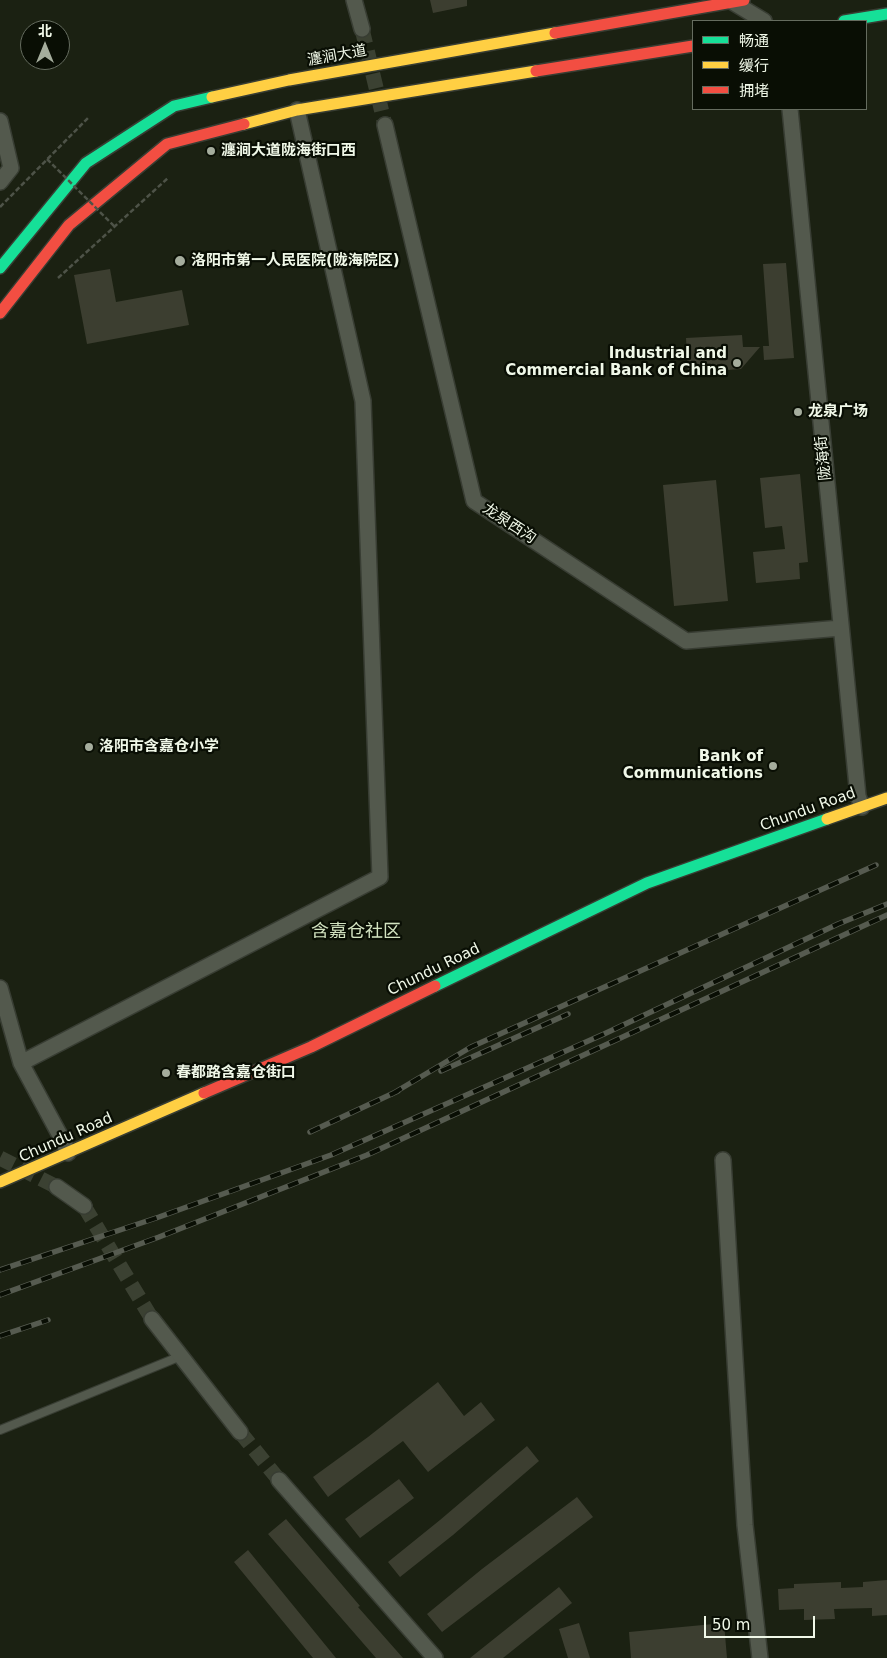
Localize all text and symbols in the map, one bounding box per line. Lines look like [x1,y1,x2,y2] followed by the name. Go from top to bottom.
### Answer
[20,20,70,70] north arrow
[692,20,867,110] legend
[38,23,52,39] text: 北
[739,32,769,50] text: 畅通
[306,42,368,70] street label: 瀍涧大道
[739,57,769,75] text: 缓行
[739,82,769,100] text: 拥堵
[221,142,356,160] place label: 瀍涧大道陇海街口西
[205,145,217,157] marker: 瀍涧大道陇海街口西
[191,252,400,270] place label: 洛阳市第一人民医院(陇海院区)
[173,254,187,268] marker: 洛阳市第一人民医院(陇海院区)
[505,345,727,380] place label: Industrial and Commercial Bank of China
[731,357,743,369] marker: Industrial and Commercial Bank of China
[808,403,868,421] place label: 龙泉广场
[792,406,804,418] marker: 龙泉广场
[813,435,835,481] street label: 陇海街
[479,500,539,548] street label: 龙泉西沟
[99,738,219,756] place label: 洛阳市含嘉仓小学
[83,741,95,753] marker: 洛阳市含嘉仓小学
[623,748,763,783] place label: Bank of Communications
[767,760,779,772] marker: Bank of Communications
[758,784,858,836] street label: Chundu Road
[311,921,401,943] district label: 含嘉仓社区
[385,940,483,1000] street label: Chundu Road
[176,1064,296,1082] place label: 春都路含嘉仓街口
[160,1067,172,1079] marker: 春都路含嘉仓街口
[16,1109,116,1167] street label: Chundu Road
[707,1606,818,1638] scale bar
[712,1616,750,1634] text: 50 m

